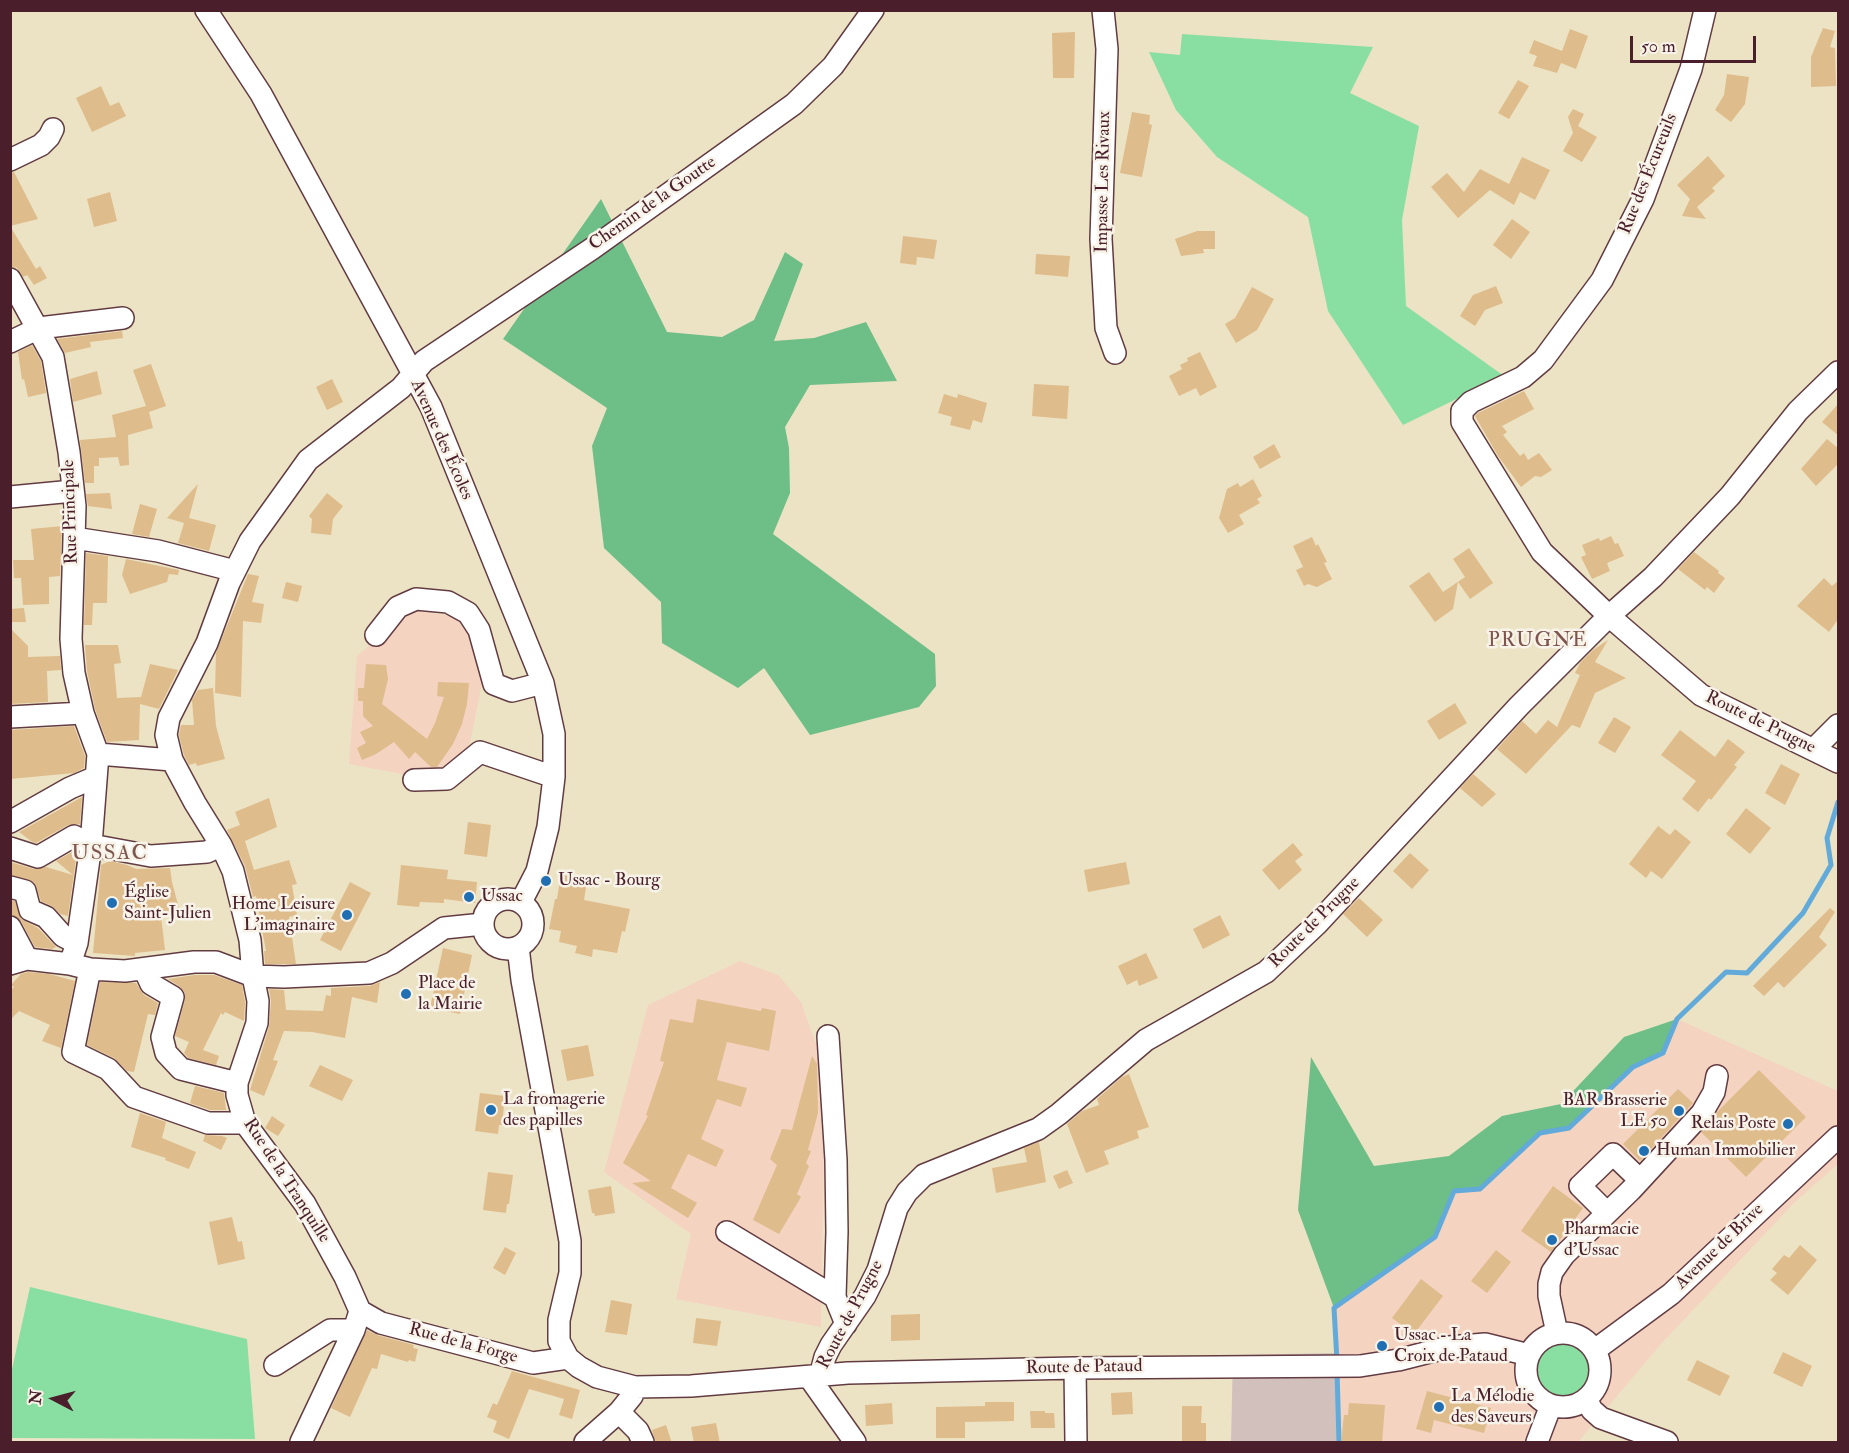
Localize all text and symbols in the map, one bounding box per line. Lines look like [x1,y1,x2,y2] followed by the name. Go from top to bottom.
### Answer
[1633,24,1759,62] scale bar
[1641,35,1676,58] text: 50 m
[1615,110,1683,238] street label: Rue des Écureuils
[1092,111,1116,253] street label: Impasse Les Rivaux
[585,152,721,256] street label: Chemin de la Goutte
[405,377,477,503] street label: Avenue des Écoles
[58,459,84,565] street label: Rue Principale
[1488,630,1588,654] district label: PRUGNE
[1701,687,1819,759] street label: Route de Prugne
[72,841,148,867] district label: USSAC
[558,870,660,892] place label: Ussac - Bourg
[1265,873,1365,973] street label: Route de Prugne
[539,874,553,888] marker: Ussac - Bourg
[124,882,211,924] place label: Église Saint-Julien
[481,886,523,908] place label: Ussac
[462,890,476,904] marker: Ussac
[232,894,335,936] place label: Home Leisure L'imaginaire
[105,896,119,910] marker: Église Saint-Julien
[340,908,354,922] marker: Home Leisure L'imaginaire
[418,973,482,1016] place label: Place de la Mairie
[399,987,413,1001] marker: Place de la Mairie
[503,1089,605,1132] place label: La fromagerie des papilles
[1562,1090,1667,1132] place label: BAR Brasserie LE 50
[484,1103,498,1117] marker: La fromagerie des papilles
[1672,1104,1686,1118] marker: BAR Brasserie LE 50
[1691,1113,1776,1135] place label: Relais Poste
[238,1115,334,1247] street label: Rue de la Tranquille
[1781,1117,1795,1131] marker: Relais Poste
[1656,1140,1795,1162] place label: Human Immobilier
[1637,1144,1651,1158] marker: Human Immobilier
[1671,1200,1769,1294] street label: Avenue de Brive
[1564,1219,1639,1262] place label: Pharmacie d'Ussac
[1545,1233,1559,1247] marker: Pharmacie d'Ussac
[813,1257,889,1373] street label: Route de Prugne
[406,1319,520,1369] street label: Rue de la Forge
[1394,1325,1508,1368] place label: Ussac - La Croix de Pataud
[1375,1339,1389,1353] marker: Ussac - La Croix de Pataud
[1025,1356,1143,1380] street label: Route de Pataud
[24,1369,84,1429] north arrow
[1451,1386,1534,1428] place label: La Mélodie des Saveurs
[25,1389,47,1405] text: N
[1432,1400,1446,1414] marker: La Mélodie des Saveurs

